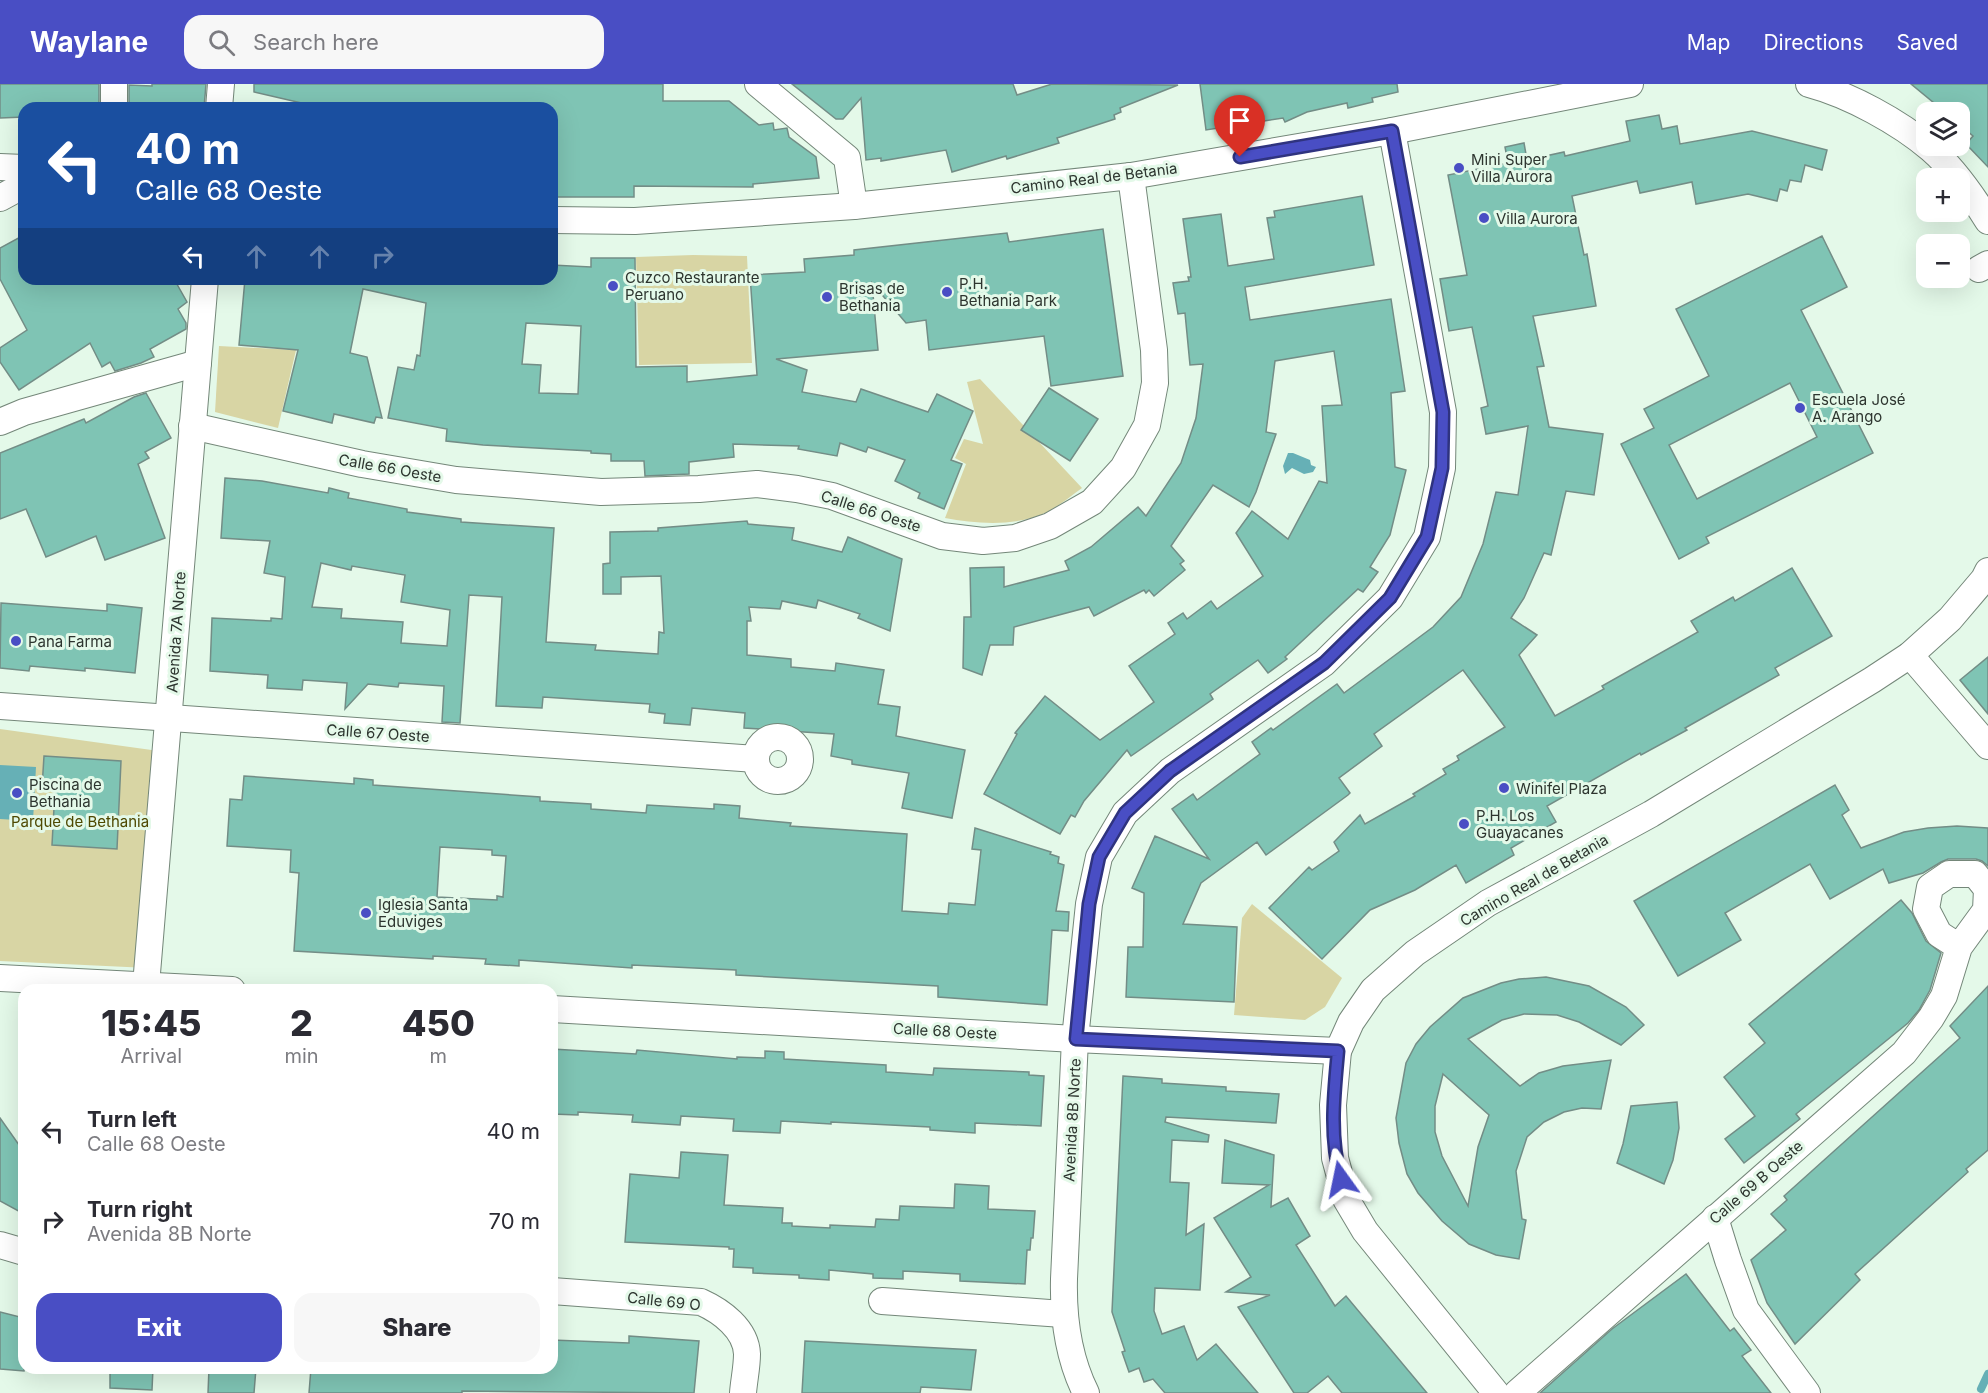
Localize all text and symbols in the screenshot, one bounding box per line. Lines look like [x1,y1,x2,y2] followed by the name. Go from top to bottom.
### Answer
[184,15,604,69] search box
[30,25,148,59] text: Waylane
[205,26,238,59] icon: search
[253,29,379,55] text: Search here
[1687,30,1730,55] text: Map
[1763,30,1864,55] text: Directions
[1897,30,1958,55] text: Saved
[1214,95,1265,157] pin
[1916,102,1970,288] map controls
[1916,102,1970,156] button: layers
[1223,104,1256,137] icon: arrive
[135,123,240,174] text: 40 m
[36,126,114,204] icon: left
[1471,150,1553,186] place label: Mini Super Villa Aurora
[1010,158,1178,198] street label: Camino Real de Betania
[1452,161,1466,175] marker: Mini Super Villa Aurora
[1916,168,1970,222] button: +
[135,174,322,207] text: Calle 68 Oeste
[1496,209,1578,228] place label: Villa Aurora
[1477,211,1491,225] marker: Villa Aurora
[1916,234,1970,288] button: −
[177,240,210,273] icon: left
[240,240,273,273] icon: ahead
[303,240,336,273] icon: ahead
[366,240,399,273] icon: right
[625,268,759,304] place label: Cuzco Restaurante Peruano
[959,274,1058,310] place label: P.H. Bethania Park
[606,279,620,293] marker: Cuzco Restaurante Peruano
[839,279,905,315] place label: Brisas de Bethania
[940,285,954,299] marker: P.H. Bethania Park
[820,290,834,304] marker: Brisas de Bethania
[1812,390,1906,426] place label: Escuela José A. Arango
[1793,401,1807,415] marker: Escuela José A. Arango
[337,450,443,486] street label: Calle 66 Oeste
[819,486,923,536] street label: Calle 66 Oeste
[162,571,190,693] street label: Avenida 7A Norte
[28,632,112,651] place label: Pana Farma
[9,634,23,648] marker: Pana Farma
[326,720,430,746] street label: Calle 67 Oeste
[29,775,102,811] place label: Piscina de Bethania
[1516,779,1607,798] place label: Winifel Plaza
[1497,781,1511,795] marker: Winifel Plaza
[10,786,24,800] marker: Piscina de Bethania
[1476,806,1564,842] place label: P.H. Los Guayacanes
[11,812,149,831] park label: Parque de Bethania
[1457,817,1471,831] marker: P.H. Los Guayacanes
[1457,830,1611,930] street label: Camino Real de Betania
[378,895,468,931] place label: Iglesia Santa Eduviges
[359,906,373,920] marker: Iglesia Santa Eduviges
[101,1001,201,1045] text: 15:45
[290,1001,313,1045] text: 2
[402,1001,475,1045] text: 450
[893,1019,997,1043] street label: Calle 68 Oeste
[120,1044,182,1068] text: Arrival
[284,1044,319,1068] text: min
[430,1044,447,1068] text: m
[1059,1058,1085,1182] street label: Avenida 8B Norte
[87,1106,177,1132] text: Turn left
[36,1115,69,1148] icon: left
[486,1118,540,1144] text: 40 m
[87,1132,226,1156] text: Calle 68 Oeste
[1705,1136,1807,1228] street label: Calle 69 B Oeste
[1309,1147,1373,1211] position arrow
[87,1196,193,1222] text: Turn right
[36,1205,69,1238] icon: right
[489,1208,540,1234] text: 70 m
[87,1222,252,1246] text: Avenida 8B Norte
[626,1288,702,1314] street label: Calle 69 O
[36,1293,282,1362] button: Exit
[294,1293,540,1362] button: Share

